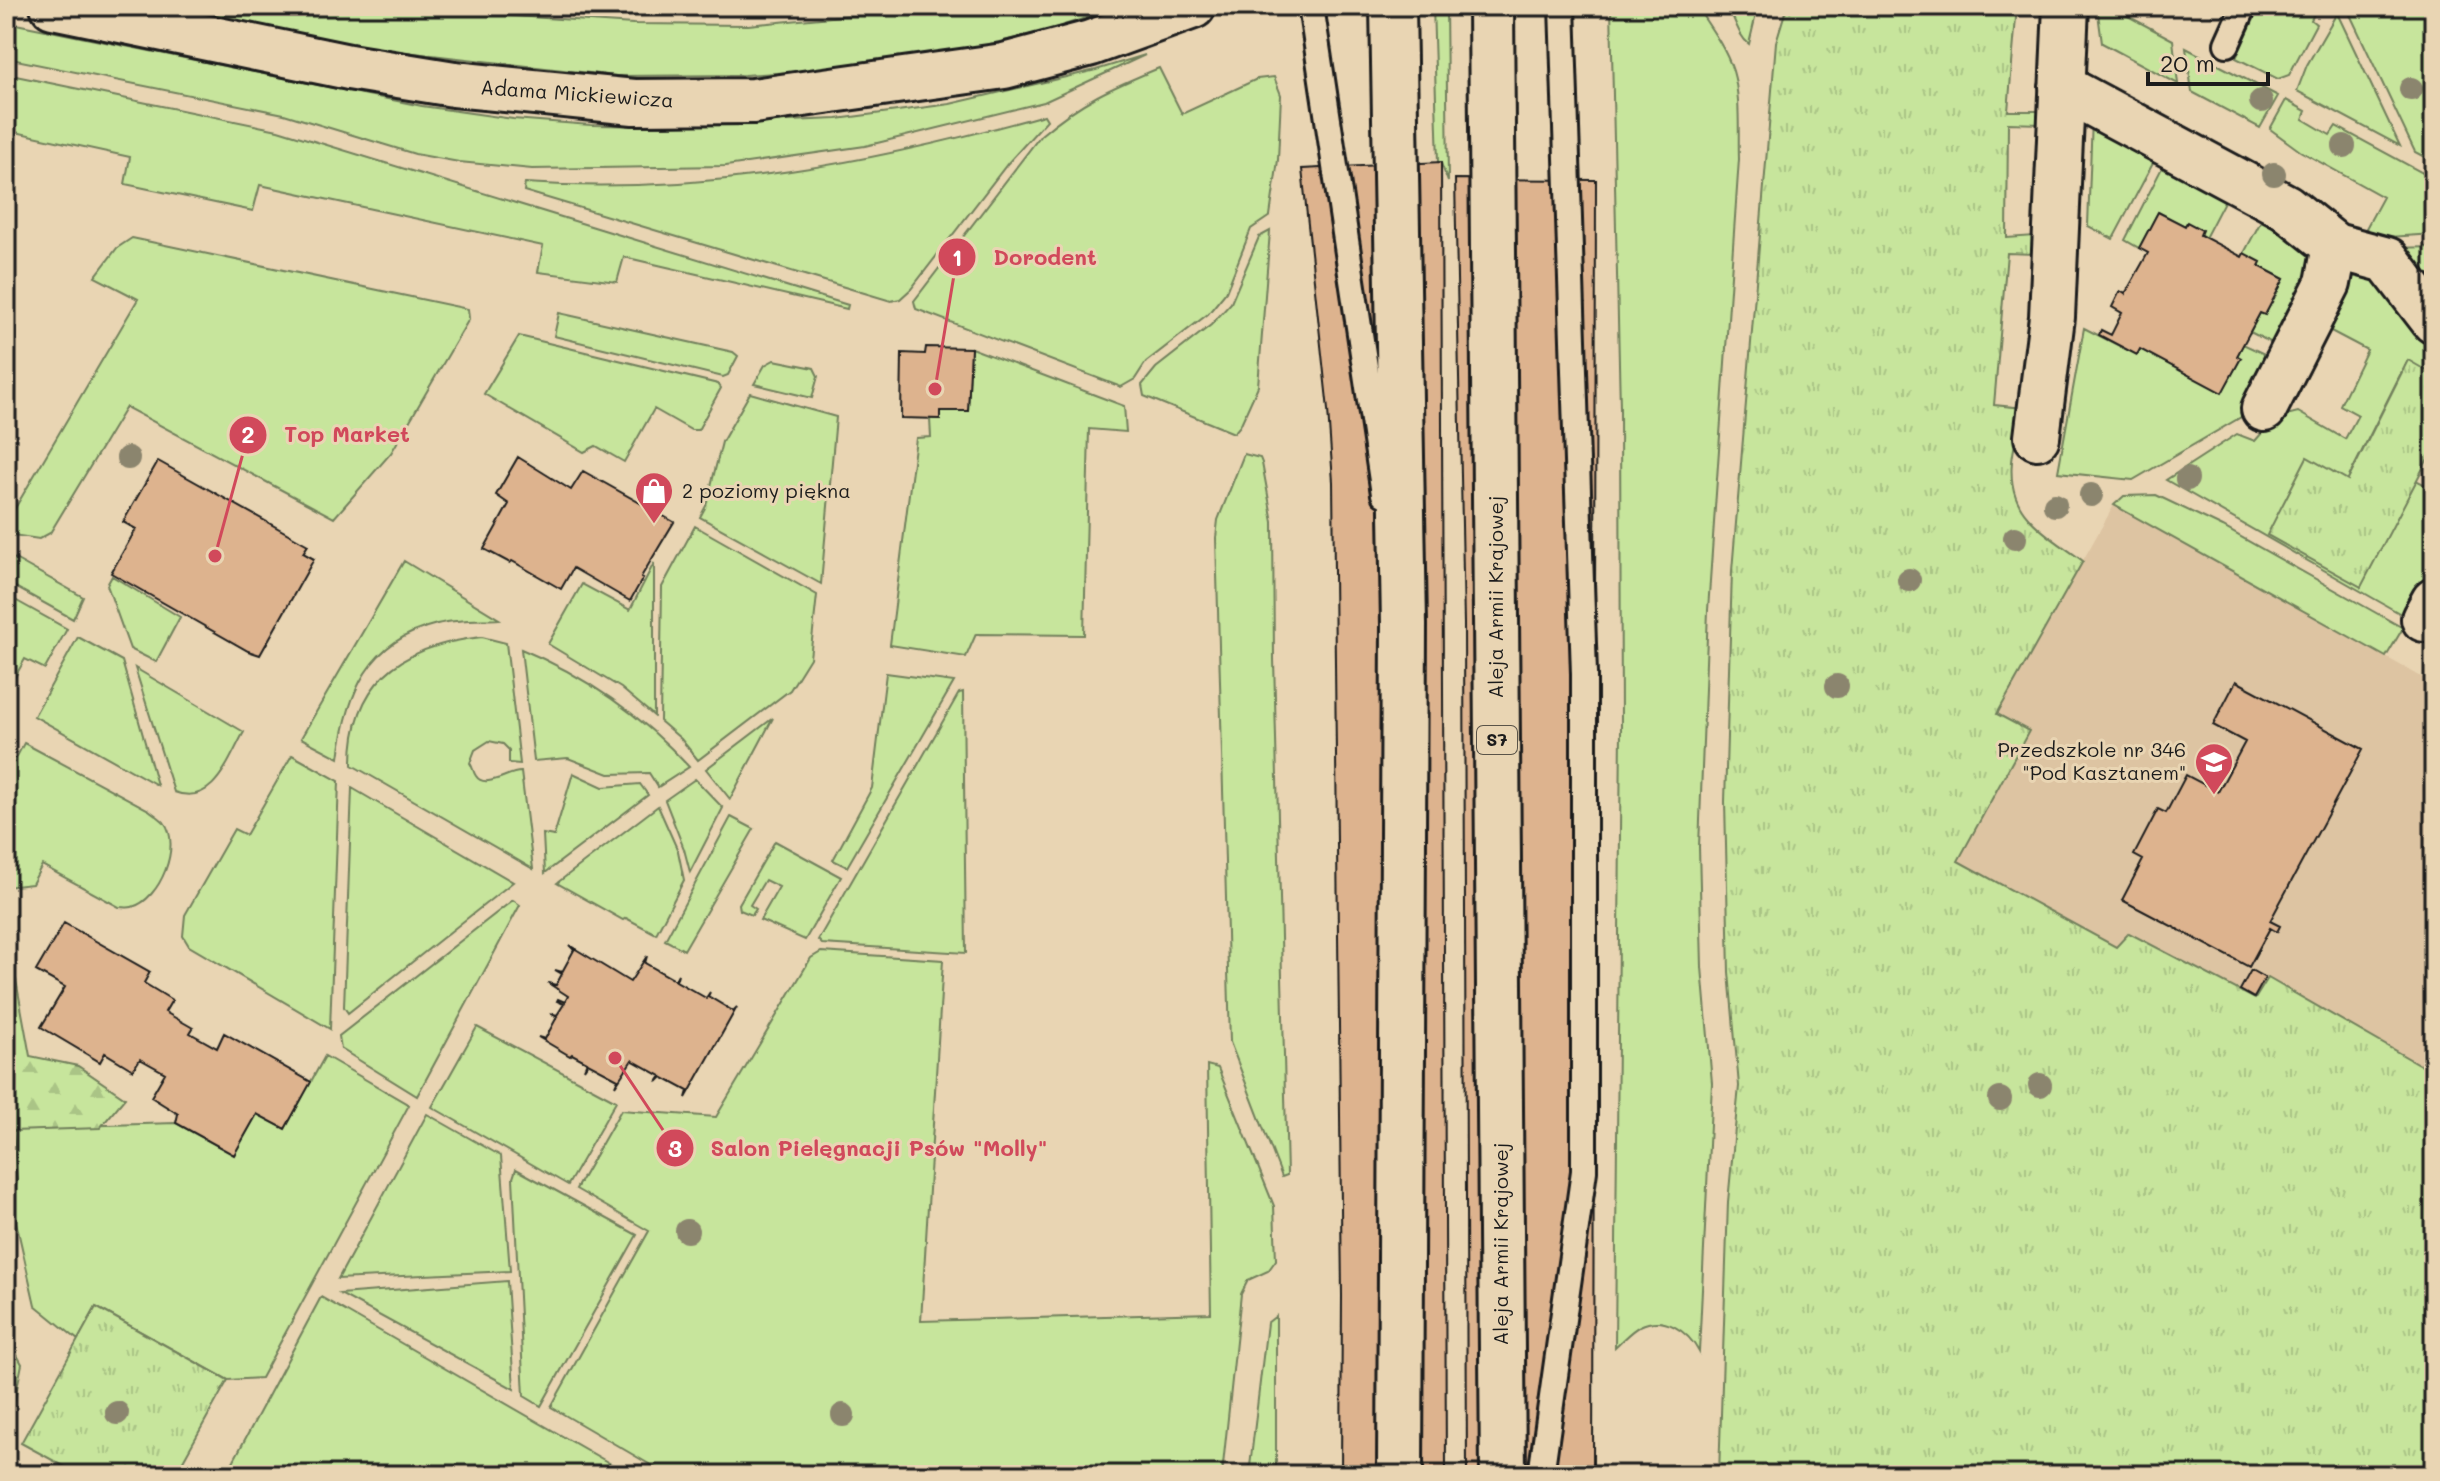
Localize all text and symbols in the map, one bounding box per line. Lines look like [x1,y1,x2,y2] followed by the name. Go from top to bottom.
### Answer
[2148,36,2268,86] scale bar
[2160,47,2215,78] text: 20 m
[480,73,675,113] street label: Adama Mickiewicza
[937,234,1113,280] callout: Dorodent
[952,241,962,272] text: 1
[993,242,1097,271] text: Dorodent
[228,412,426,458] callout: Top Market
[241,418,255,449] text: 2
[284,419,410,448] text: Top Market
[633,470,675,525] shop icon: 2 poziomy piękna
[682,477,851,503] place label: 2 poziomy piękna
[1482,495,1508,699] street label: Aleja Armii Krajowej
[1477,726,1517,754] road number: S7
[1997,736,2186,785] place label: Przedszkole nr 346 "Pod Kasztanem"
[2193,741,2235,796] school or university icon: Przedszkole nr 346 "Pod Kasztanem"
[655,1125,1063,1171] callout: Salon Pielęgnacji Psów "Molly"
[668,1132,682,1163] text: 3
[711,1133,1047,1162] text: Salon Pielęgnacji Psów "Molly"
[1487,1142,1513,1346] street label: Aleja Armii Krajowej

